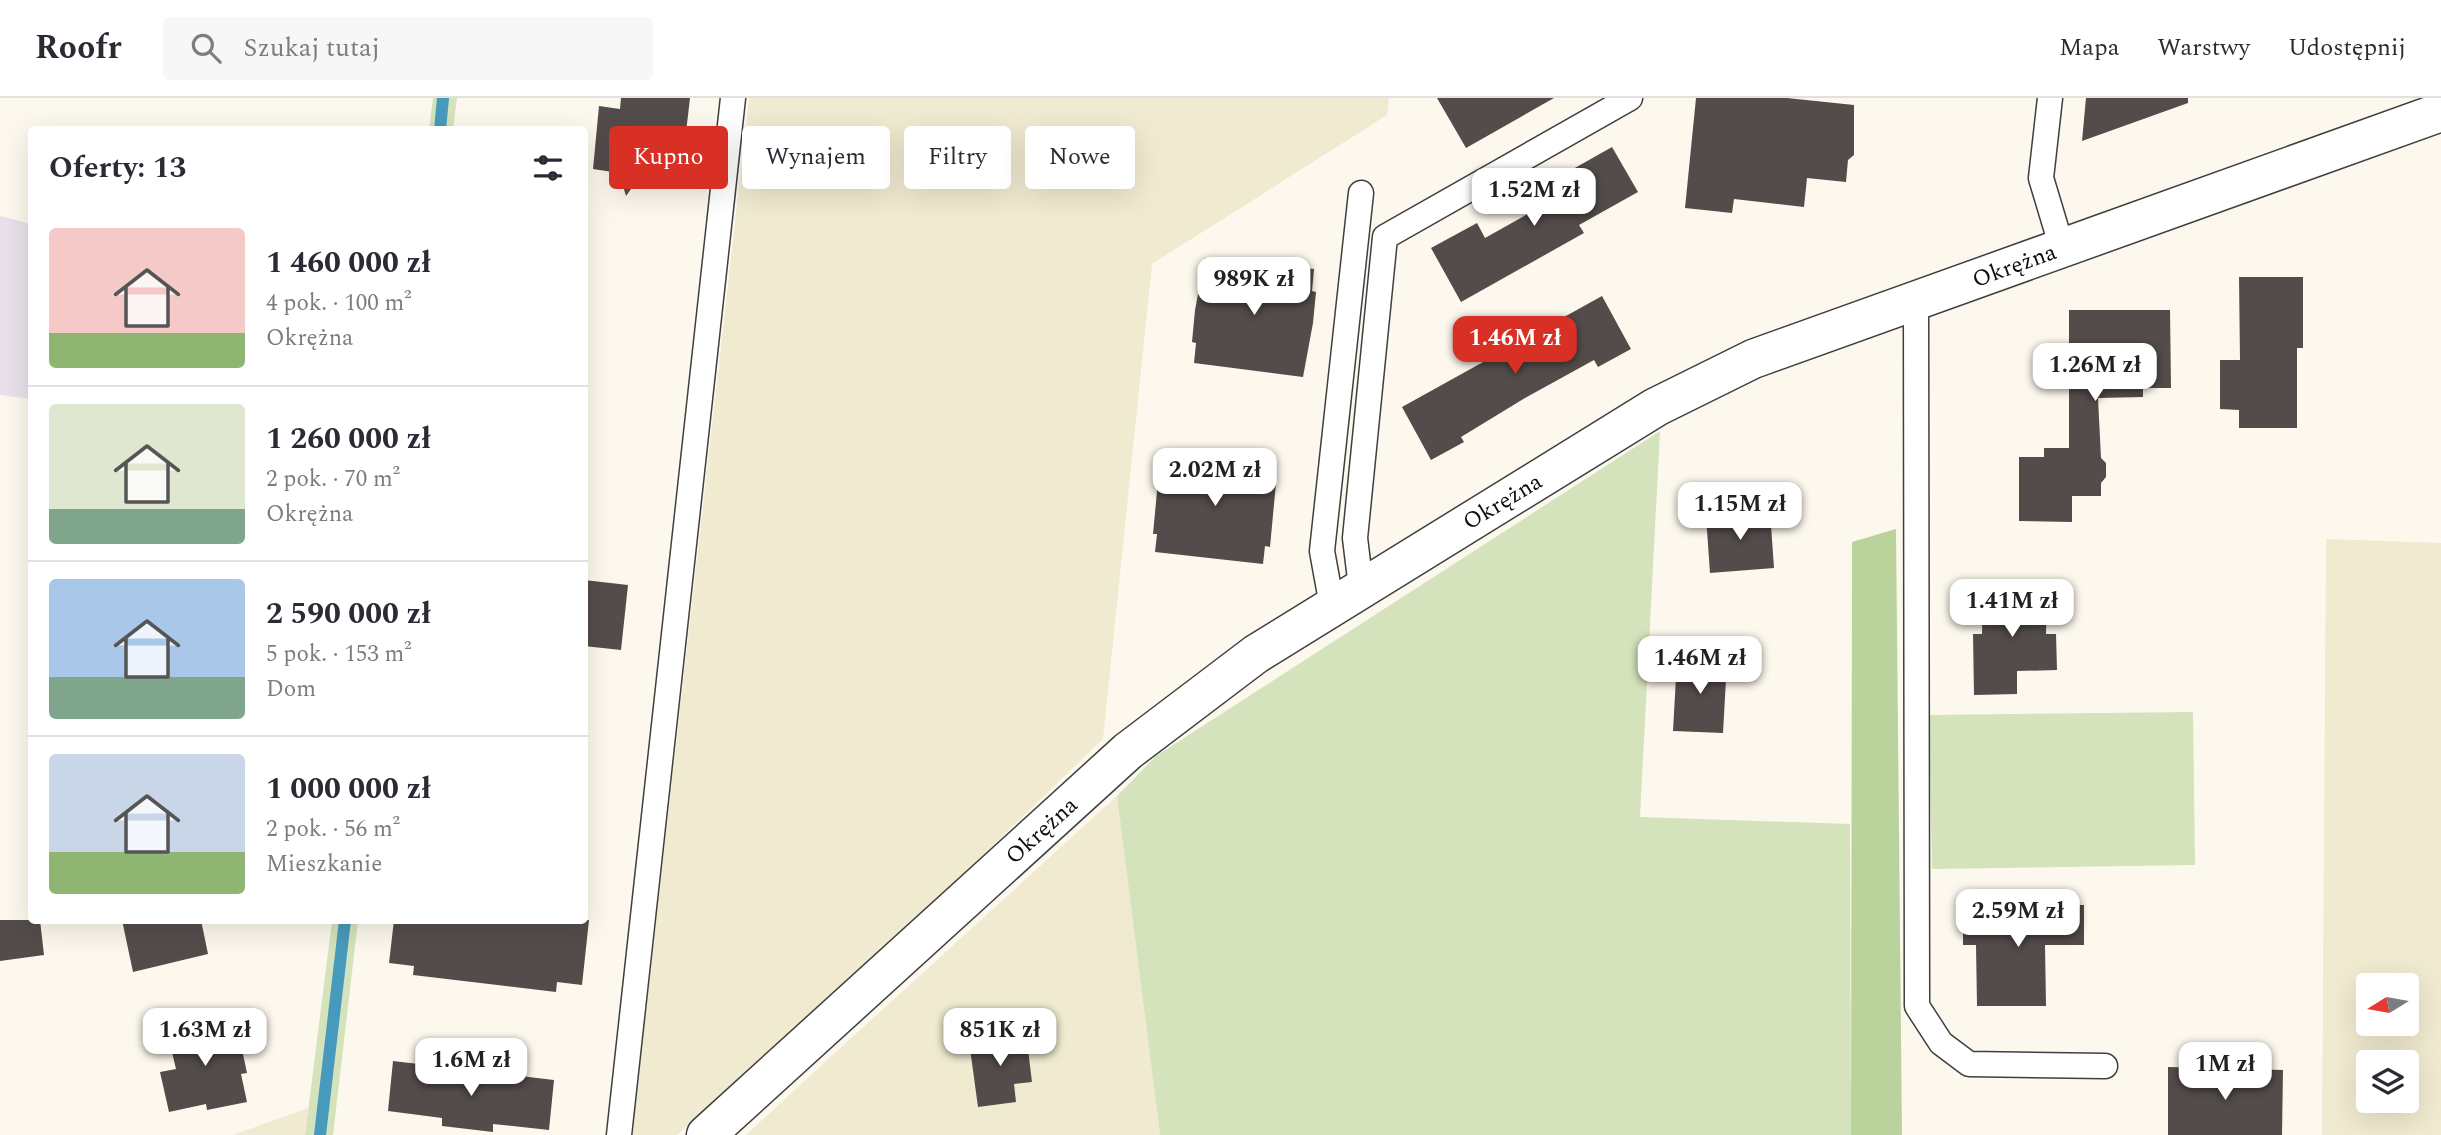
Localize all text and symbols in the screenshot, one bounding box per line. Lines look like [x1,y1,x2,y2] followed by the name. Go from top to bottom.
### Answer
[163,17,653,80] search box
[35,23,121,73] text: Roofr
[243,28,380,68] text: Szukaj tutaj
[187,29,225,67] icon: search
[2059,30,2119,66] text: Mapa
[2157,30,2250,66] text: Warstwy
[2288,30,2406,66] text: Udostępnij
[609,126,728,189] chip: Kupno
[742,126,890,189] chip: Wynajem
[904,126,1011,189] chip: Filtry
[1025,126,1135,189] chip: Nowe
[49,145,186,191] text: Oferty: 13
[529,149,567,187] icon: filters
[1462,169,1606,228] pin: 1.52M zł
[1488,173,1580,208] text: 1.52M zł
[1968,235,2061,298] street label: Okrężna
[266,240,431,286] text: 1 460 000 zł
[105,256,189,340] icon: home
[1189,258,1319,317] pin: 989K zł
[1213,262,1295,297] text: 989K zł
[266,286,412,321] text: 4 pok. · 100 m²
[1443,316,1587,376] pin: 1.46M zł
[266,321,353,356] text: Okrężna
[1469,321,1561,356] text: 1.46M zł
[2023,344,2167,403] pin: 1.26M zł
[2049,348,2141,383] text: 1.26M zł
[266,416,431,462] text: 1 260 000 zł
[105,432,189,516] icon: home
[1143,448,1287,508] pin: 2.02M zł
[1169,453,1261,488] text: 2.02M zł
[266,462,400,497] text: 2 pok. · 70 m²
[1456,465,1549,540] street label: Okrężna
[1668,482,1812,542] pin: 1.15M zł
[1694,487,1786,522] text: 1.15M zł
[266,497,353,532] text: Okrężna
[1940,580,2084,639] pin: 1.41M zł
[1966,584,2058,619] text: 1.41M zł
[266,591,431,637] text: 2 590 000 zł
[105,607,189,691] icon: home
[1628,636,1772,696] pin: 1.46M zł
[266,637,412,672] text: 5 pok. · 153 m²
[1654,641,1746,676] text: 1.46M zł
[266,672,316,707] text: Dom
[266,766,431,812] text: 1 000 000 zł
[105,782,189,866] icon: home
[998,789,1086,873] street label: Okrężna
[266,812,400,847] text: 2 pok. · 56 m²
[266,847,382,882] text: Mieszkanie
[1946,890,2090,949] pin: 2.59M zł
[1972,894,2064,929] text: 2.59M zł
[2356,973,2418,1036] north arrow
[2356,973,2419,1113] map controls
[133,1009,277,1068] pin: 1.63M zł
[935,1009,1065,1068] pin: 851K zł
[159,1013,251,1048] text: 1.63M zł
[959,1013,1041,1048] text: 851K zł
[406,1038,536,1098] pin: 1.6M zł
[2176,1042,2274,1102] pin: 1M zł
[431,1043,511,1078] text: 1.6M zł
[2195,1047,2255,1082] text: 1M zł
[2356,1050,2419,1113] button: layers

